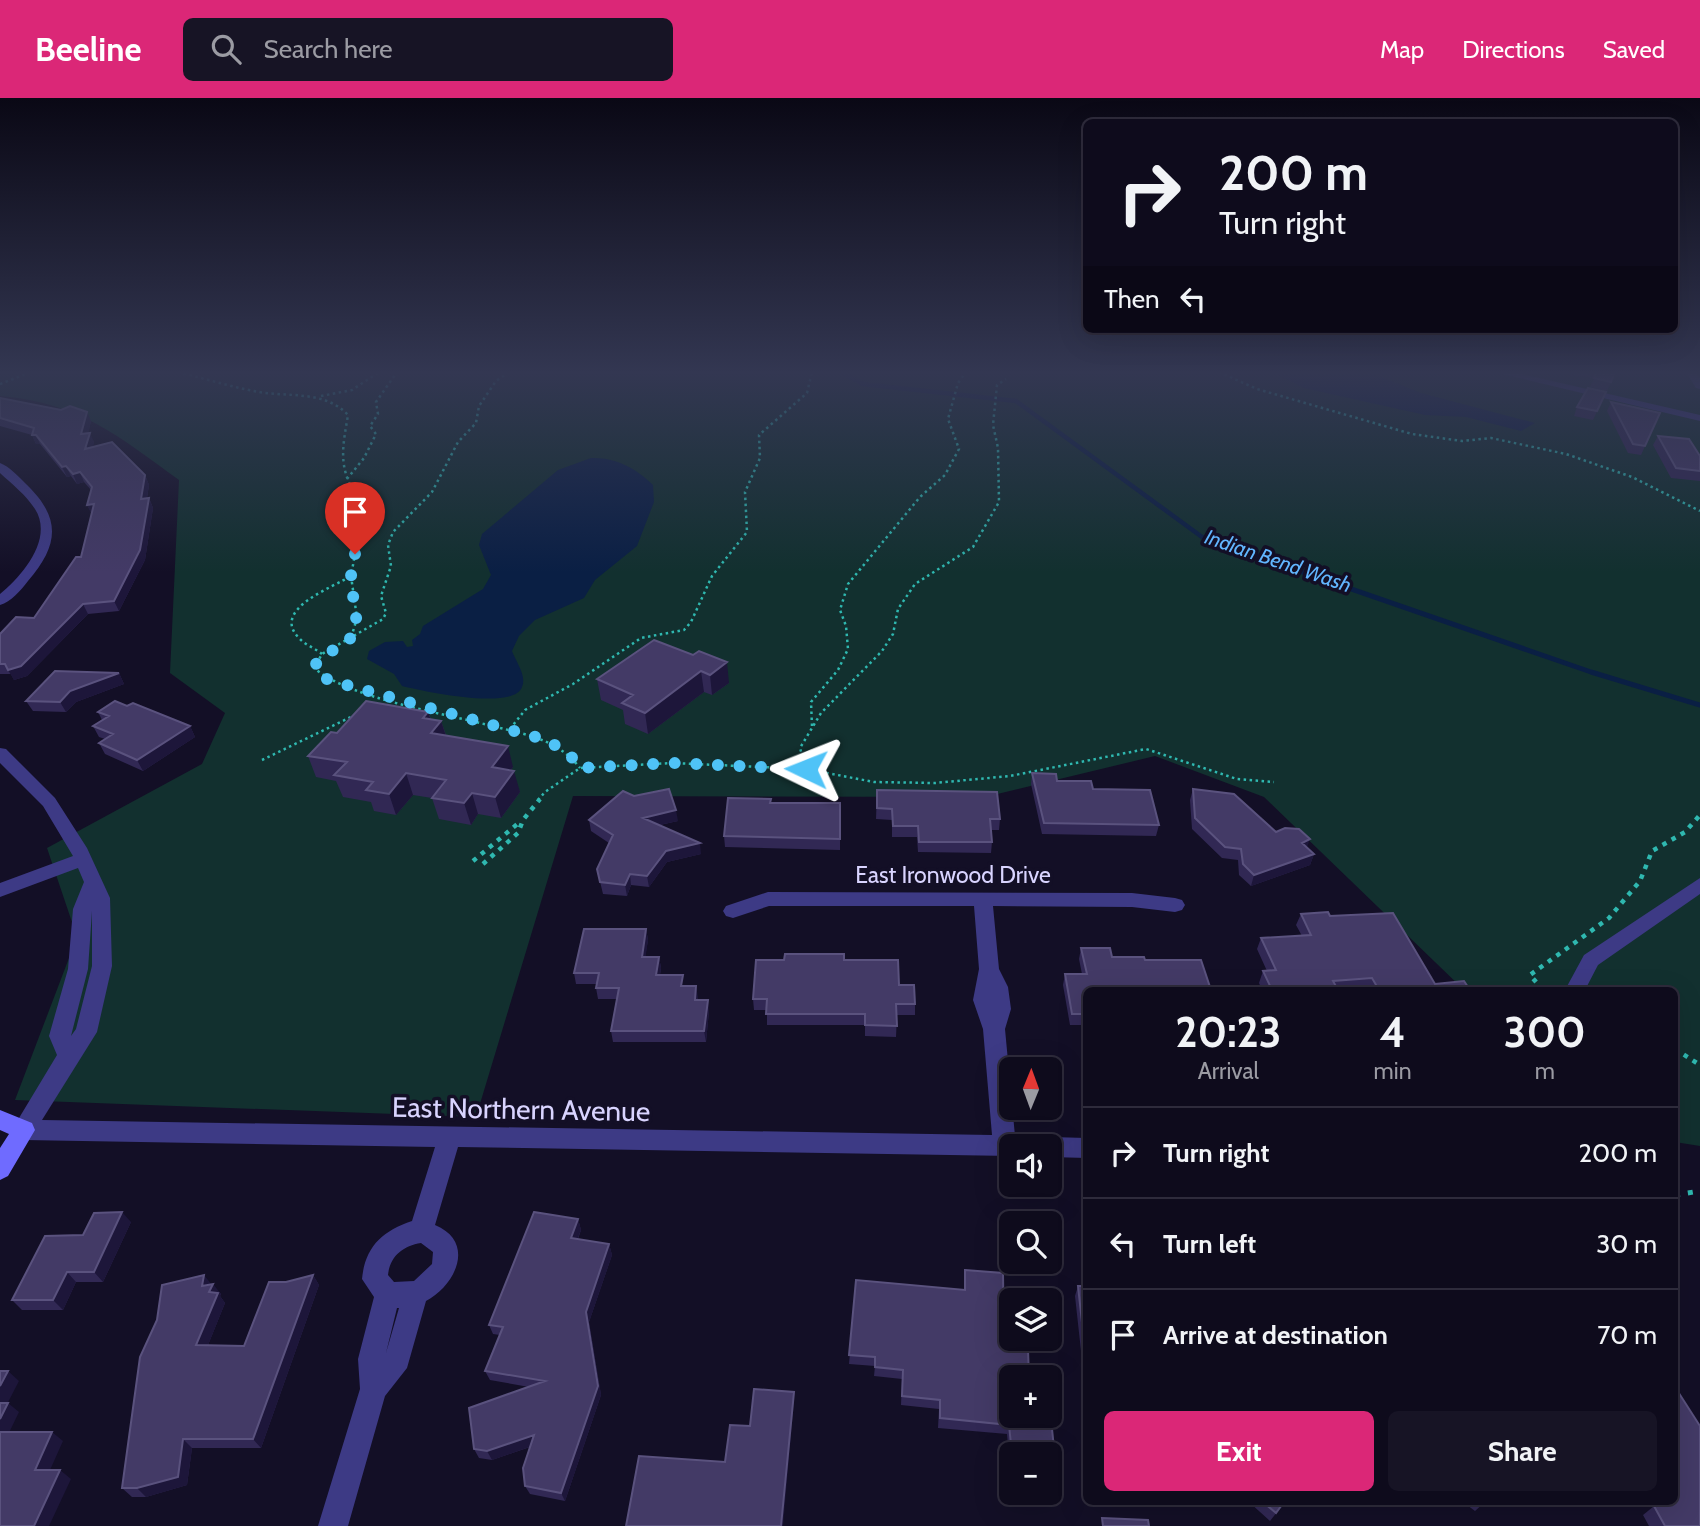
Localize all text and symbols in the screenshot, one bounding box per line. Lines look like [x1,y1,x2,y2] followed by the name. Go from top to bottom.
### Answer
[183,18,673,81] search box
[35,29,141,69] text: Beeline
[207,30,245,68] icon: search
[263,33,393,65] text: Search here
[1380,35,1424,64] text: Map
[1462,35,1565,64] text: Directions
[1603,35,1665,64] text: Saved
[1219,143,1368,202] text: 200 m
[1104,147,1195,238] icon: right
[1219,203,1346,242] text: Turn right
[1174,280,1212,318] icon: left
[1104,283,1160,315] text: Then
[325,482,385,554] pin
[336,493,374,531] icon: arrive
[1202,524,1355,597] water label: Indian Bend Wash
[769,732,843,806] position arrow
[855,861,1051,889] street label: East Ironwood Drive
[1175,1006,1281,1058] text: 20:23
[1380,1006,1406,1058] text: 4
[1504,1006,1586,1058] text: 300
[999,1057,1062,1120] north arrow
[999,1057,1062,1505] map controls
[1198,1057,1259,1085] text: Arrival
[1374,1057,1412,1085] text: min
[1535,1057,1555,1085] text: m
[392,1090,650,1128] street label: East Northern Avenue
[999,1134,1062,1197] button: sound
[1104,1134,1142,1172] icon: right
[1163,1137,1269,1169] text: Turn right
[1578,1137,1657,1169] text: 200 m
[999,1211,1062,1274] button: search
[1104,1225,1142,1263] icon: left
[1163,1228,1256,1260] text: Turn left
[1596,1228,1657,1260] text: 30 m
[999,1288,1062,1351] button: layers
[1104,1316,1142,1354] icon: arrive
[1163,1319,1388,1351] text: Arrive at destination
[1597,1319,1657,1351] text: 70 m
[999,1365,1062,1428] button: +
[1104,1411,1374,1491] button: Exit
[1388,1411,1657,1491] button: Share
[999,1442,1062,1505] button: −

